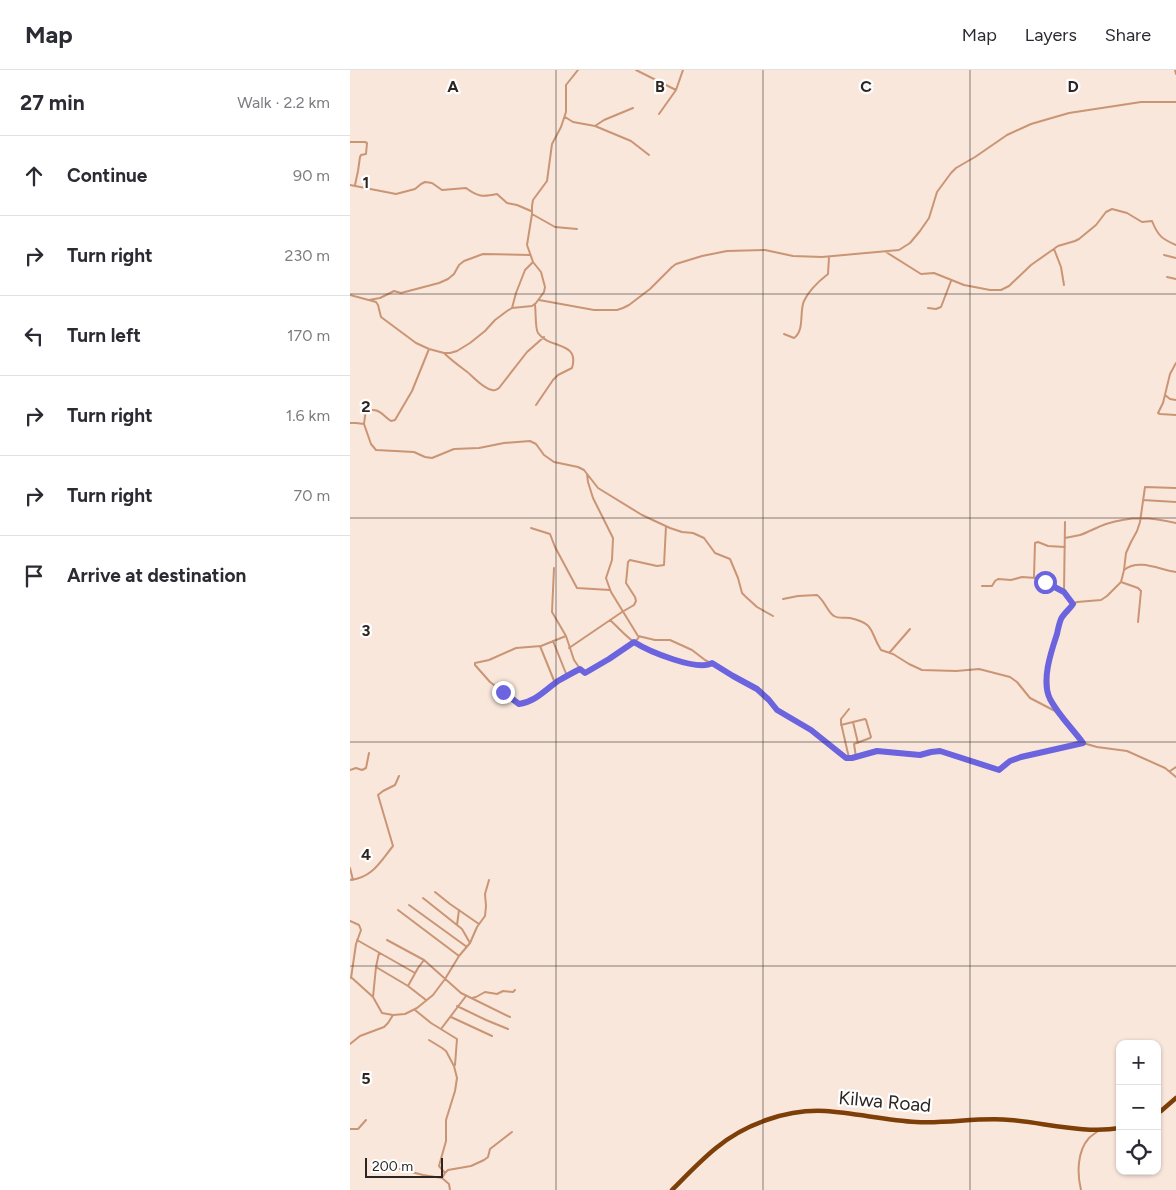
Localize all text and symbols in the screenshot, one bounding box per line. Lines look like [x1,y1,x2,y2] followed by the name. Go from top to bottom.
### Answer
[25,20,73,49] text: Map
[962,24,997,46] text: Map
[1025,24,1077,46] text: Layers
[1105,24,1151,46] text: Share
[447,77,459,96] text: A
[655,77,665,96] text: B
[860,77,872,96] text: C
[1067,77,1079,96] text: D
[20,90,85,115] text: 27 min
[237,93,330,112] text: Walk · 2.2 km
[20,162,48,190] icon: ahead
[67,164,147,187] text: Continue
[293,166,330,185] text: 90 m
[363,173,369,192] text: 1
[20,242,48,270] icon: right
[67,244,153,267] text: Turn right
[285,246,330,265] text: 230 m
[20,322,48,350] icon: left
[67,324,141,347] text: Turn left
[287,326,330,345] text: 170 m
[361,397,371,416] text: 2
[20,402,48,430] icon: right
[67,404,153,427] text: Turn right
[286,406,330,425] text: 1.6 km
[20,482,48,510] icon: right
[67,484,153,507] text: Turn right
[294,486,330,505] text: 70 m
[20,562,48,590] icon: arrive
[67,564,246,587] text: Arrive at destination
[1034,571,1057,594] route start
[362,621,371,640] text: 3
[492,681,515,704] route end
[361,845,371,864] text: 4
[1116,1040,1161,1175] map controls
[1116,1040,1161,1085] button: +
[361,1069,371,1088] text: 5
[1116,1085,1161,1130] button: −
[838,1086,932,1117] street label: Kilwa Road
[1116,1130,1161,1175] button: locate
[365,1155,442,1178] scale bar
[372,1158,413,1175] text: 200 m

